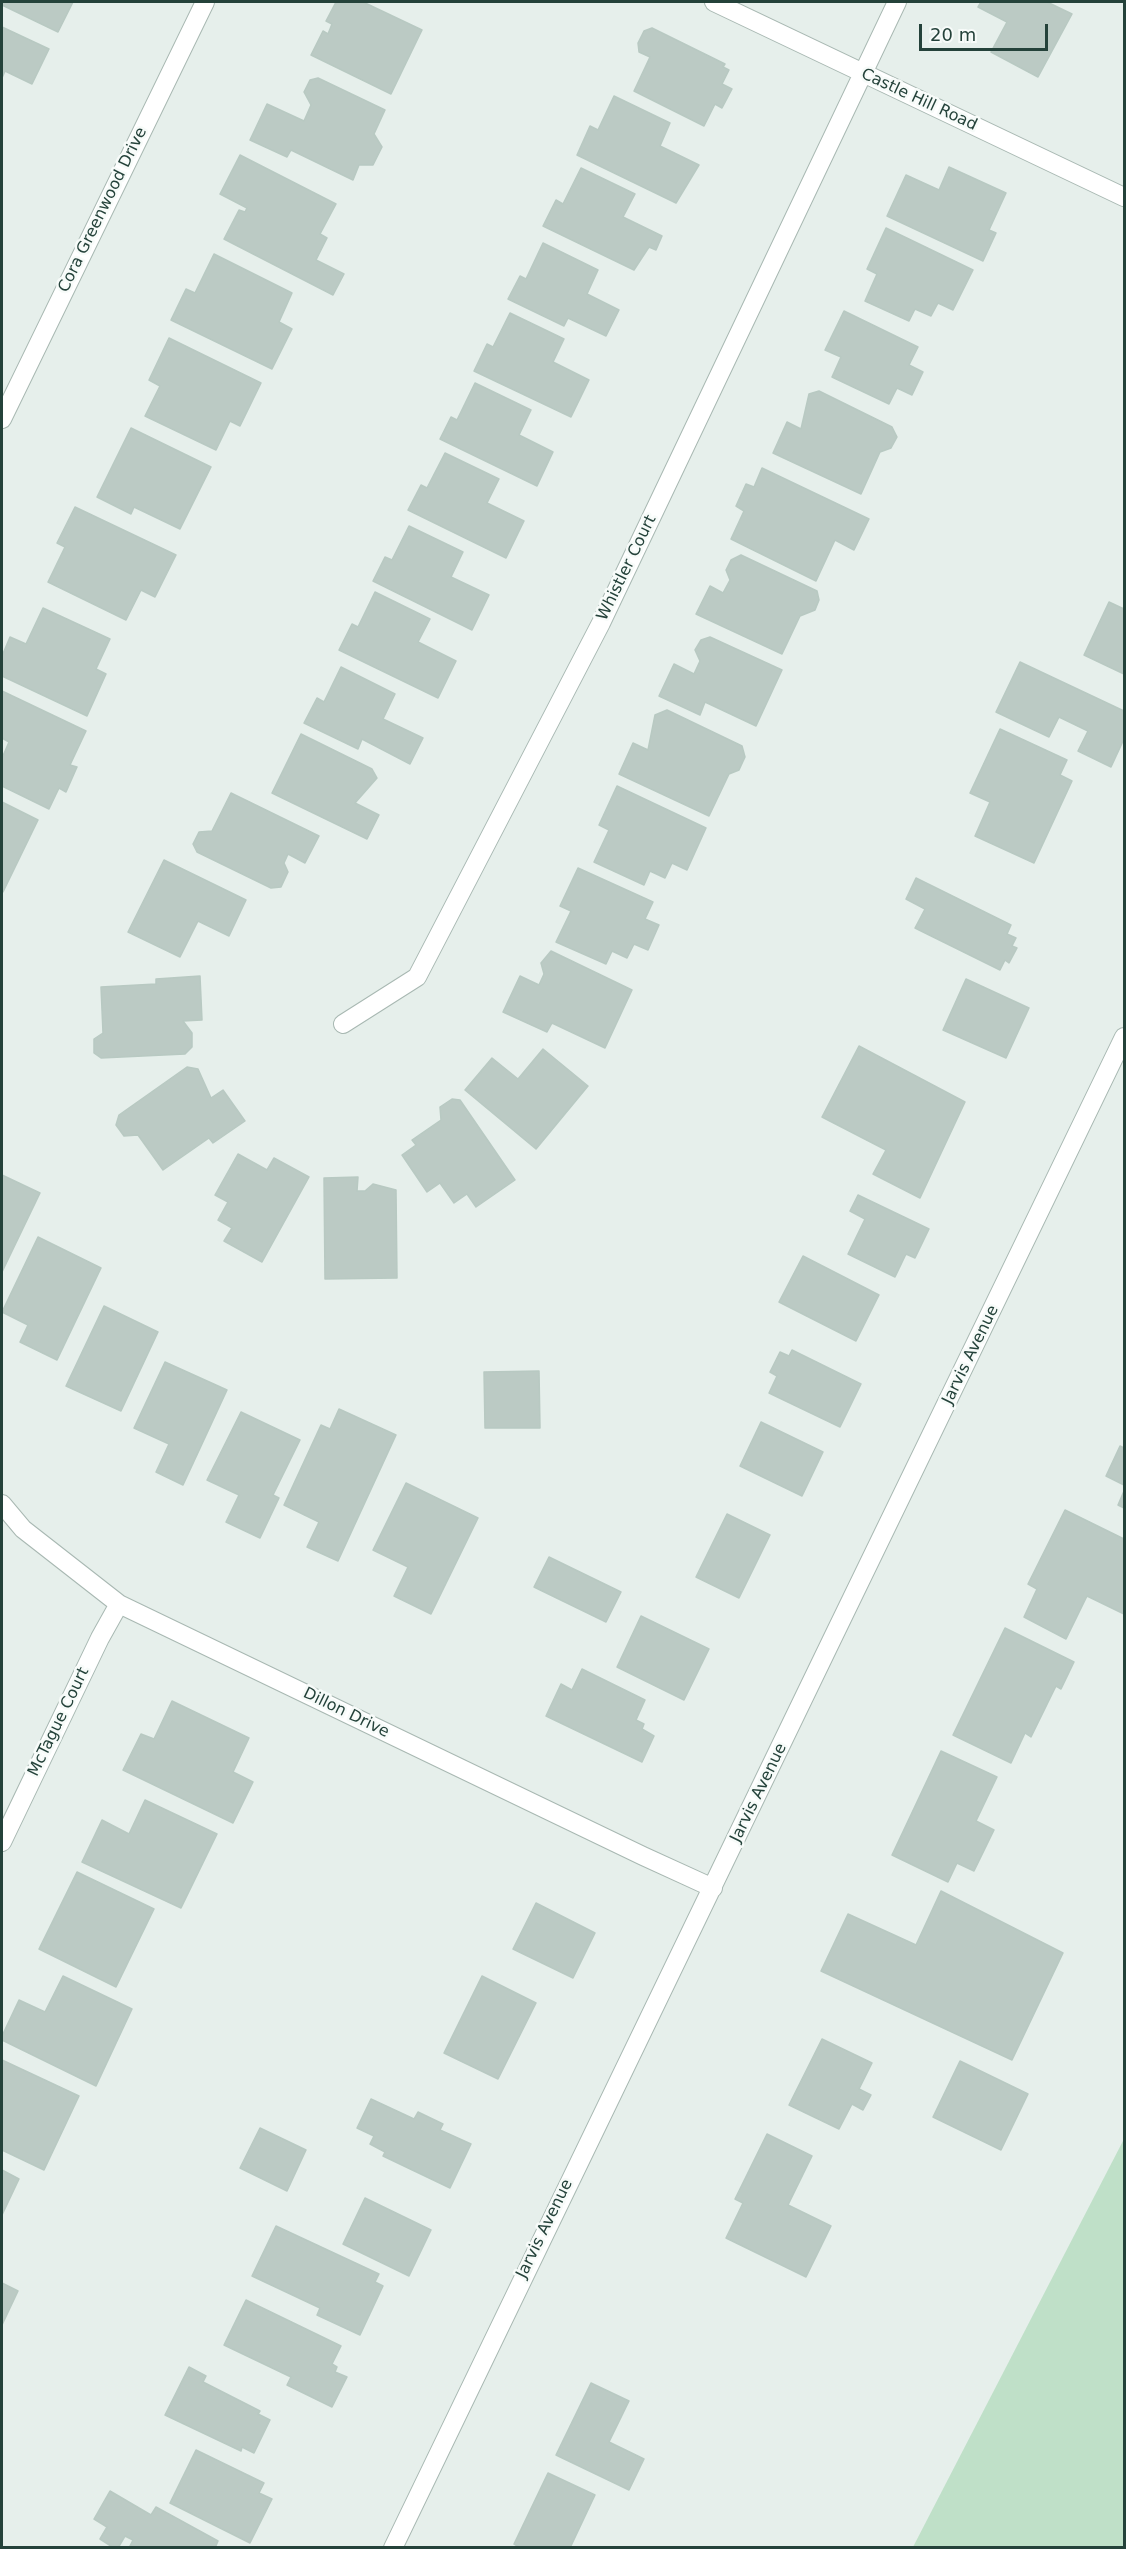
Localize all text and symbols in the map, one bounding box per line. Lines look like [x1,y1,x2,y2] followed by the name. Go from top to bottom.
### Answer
[922,12,1051,50] scale bar
[930,24,976,45] text: 20 m
[858,65,980,135] street label: Castle Hill Road
[55,124,151,296] street label: Cora Greenwood Drive
[593,512,661,624] street label: Whistler Court
[939,1302,1003,1408] street label: Jarvis Avenue
[24,1664,94,1780] street label: McTague Court
[300,1684,392,1742] street label: Dillon Drive
[727,1740,791,1846] street label: Jarvis Avenue
[513,2176,577,2282] street label: Jarvis Avenue

